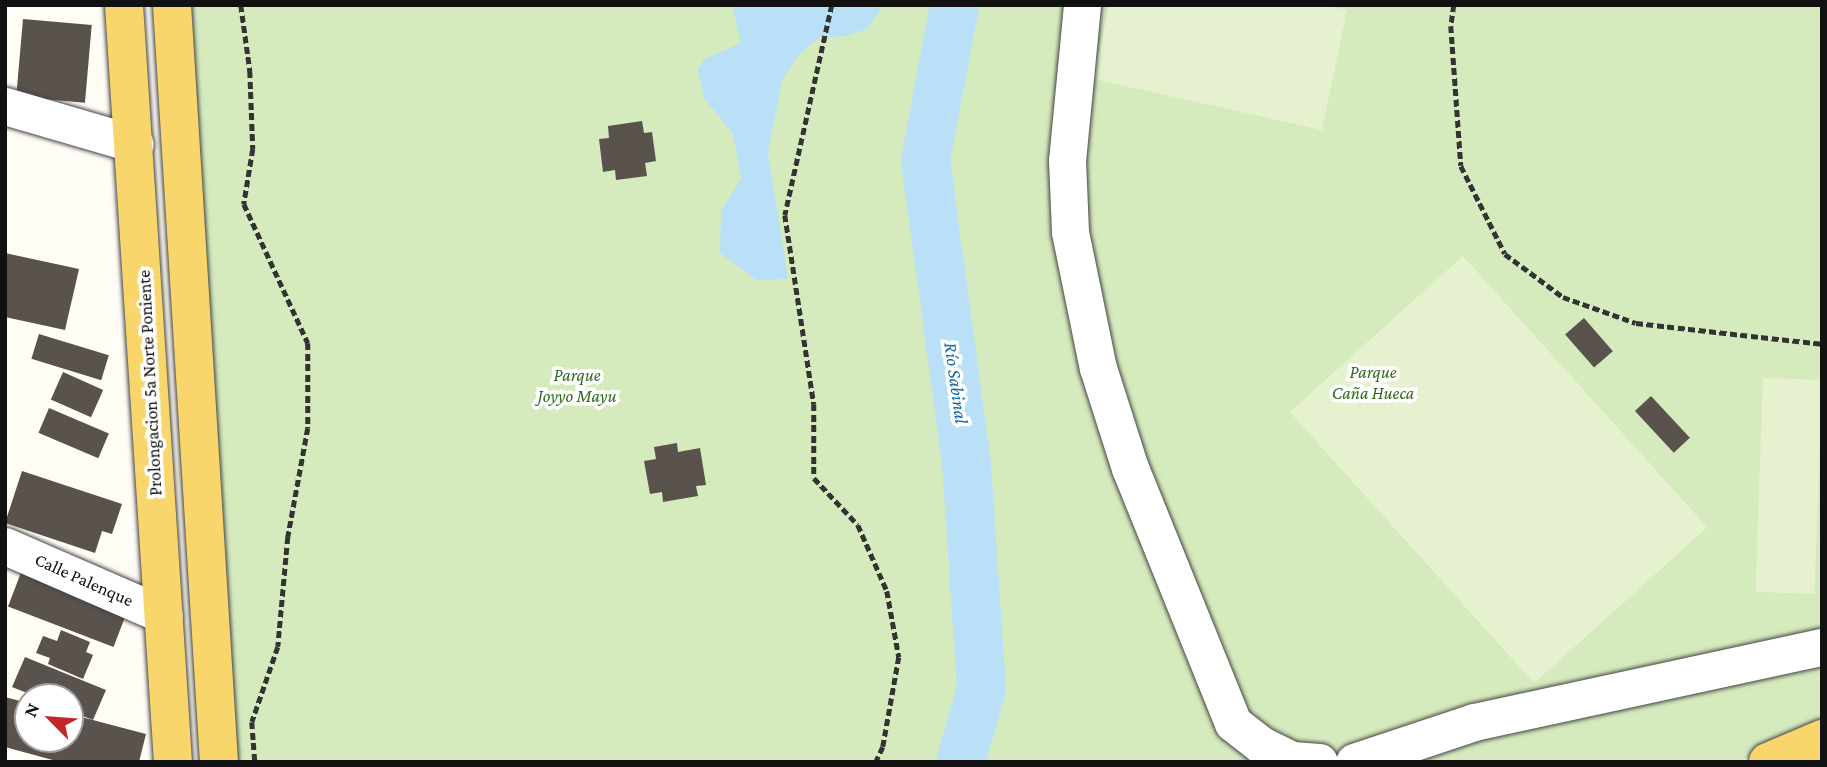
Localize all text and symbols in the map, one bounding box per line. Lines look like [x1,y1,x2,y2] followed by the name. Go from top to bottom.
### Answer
[133,270,167,496] street label: Prolongacion 5a Norte Poniente
[939,341,973,425] water label: Río Sabinal
[1332,362,1414,404] park label: Parque Caña Hueca
[537,365,617,408] park label: Parque Joyyo Mayu
[31,549,137,611] street label: Calle Palenque
[14,683,84,753] north arrow
[19,699,44,720] text: N

